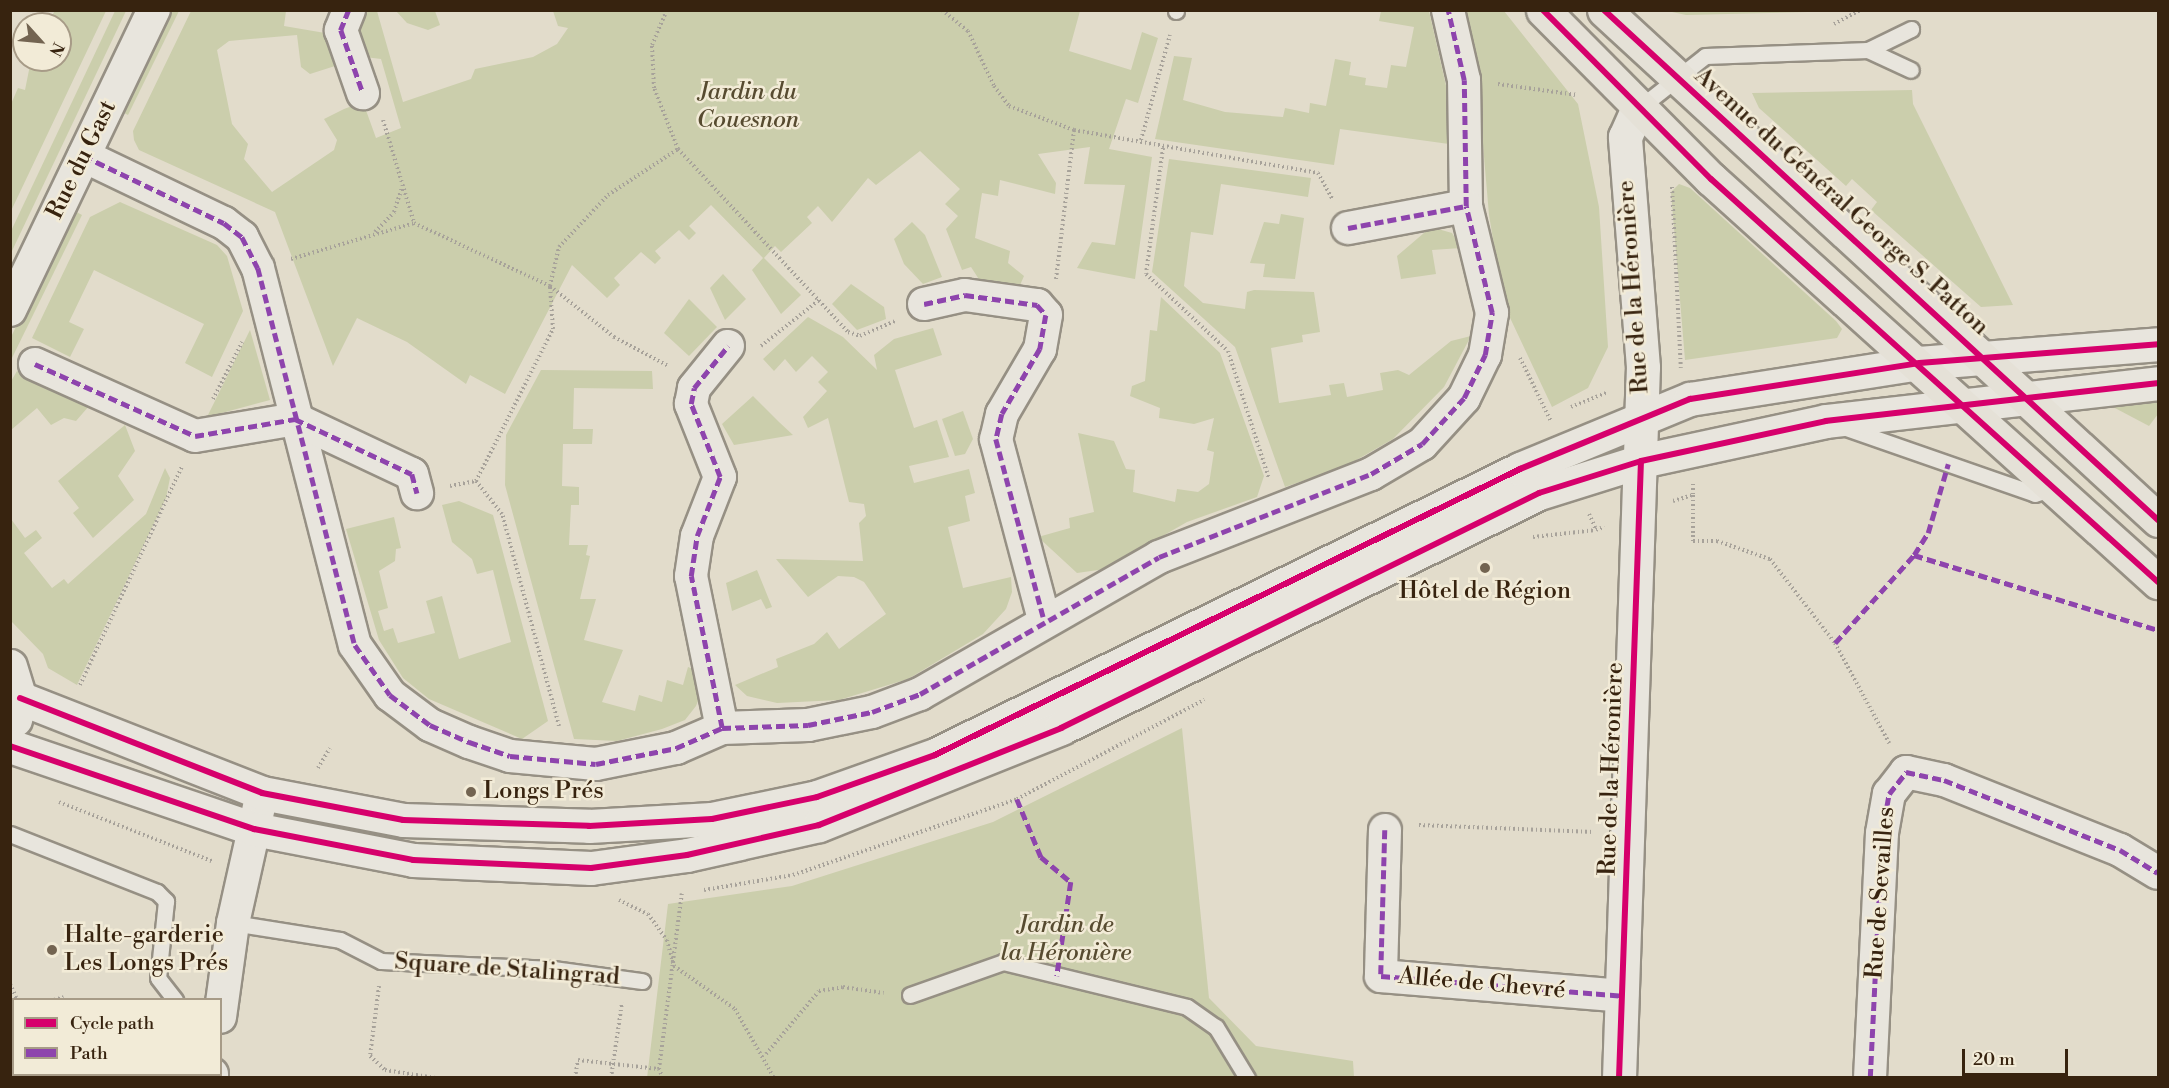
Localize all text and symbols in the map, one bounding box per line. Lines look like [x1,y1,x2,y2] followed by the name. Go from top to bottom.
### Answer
[12,12,72,72] north arrow
[44,39,68,59] text: N
[1688,62,1994,342] street label: Avenue du Général George S. Patton
[697,79,799,135] park label: Jardin du Couesnon
[41,96,123,224] street label: Rue du Gast
[1612,179,1656,395] street label: Rue de la Héronière
[1478,561,1492,575] marker: Hôtel de Région
[1399,578,1571,606] place label: Hôtel de Région
[1594,662,1630,876] street label: Rue de la Héronière
[483,778,604,806] place label: Longs Prés
[464,785,478,799] marker: Longs Prés
[1861,806,1901,980] street label: Rue de Sevailles
[1000,912,1132,968] park label: Jardin de la Héronière
[64,922,228,978] place label: Halte-garderie Les Longs Prés
[45,943,59,957] marker: Halte-garderie Les Longs Prés
[393,948,621,992] street label: Square de Stalingrad
[1397,962,1567,1006] street label: Allée de Chevré
[12,998,222,1076] legend
[70,1012,154,1035] text: Cycle path
[1965,1037,2072,1075] scale bar
[70,1042,108,1065] text: Path
[1973,1048,2015,1071] text: 20 m

